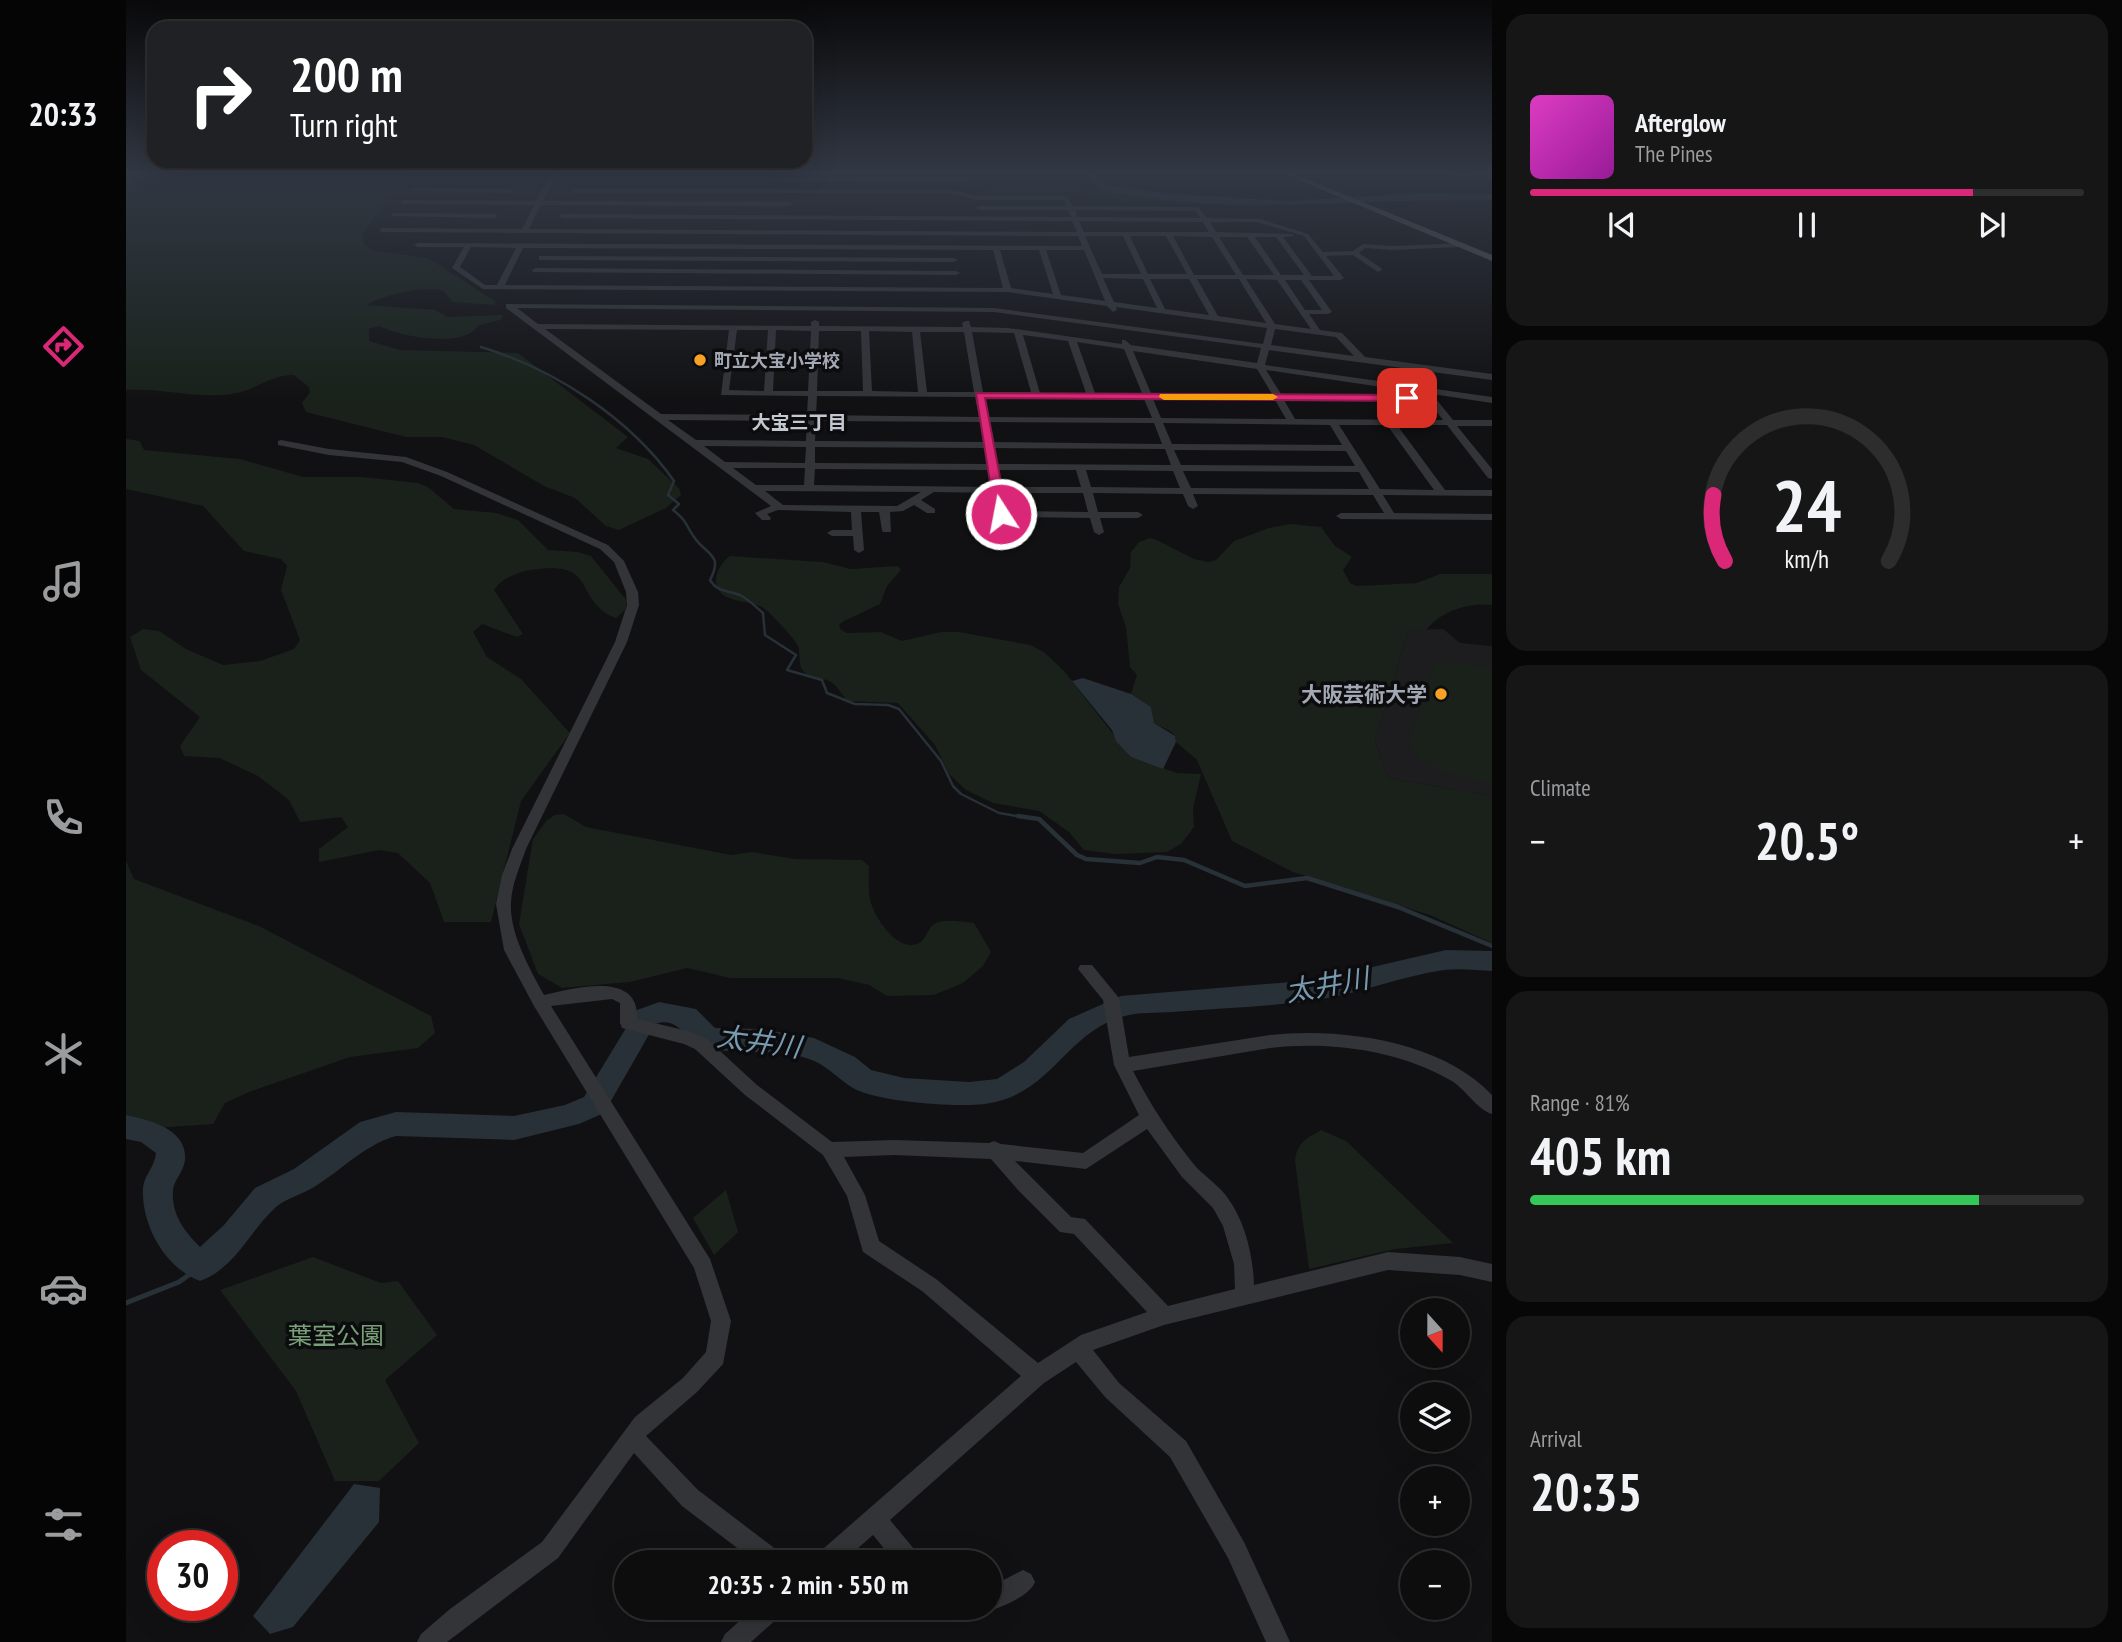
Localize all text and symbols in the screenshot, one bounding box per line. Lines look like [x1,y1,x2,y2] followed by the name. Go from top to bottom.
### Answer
[290,42,403,106] text: 200 m
[175,49,266,140] icon: right
[28,93,98,135] text: 20:33
[290,104,398,146] text: Turn right
[1635,106,1726,139] text: Afterglow
[1635,139,1713,168] text: The Pines
[1603,206,1641,244] icon: previous
[1788,206,1826,244] icon: pause
[1973,206,2011,244] icon: next
[39,322,88,371] icon: directions
[714,349,840,372] place label: 町立大宝小学校
[692,352,708,368] marker: 町立大宝小学校
[1377,368,1437,428] pin
[1388,379,1426,417] icon: arrive
[751,410,847,434] district label: 大宝三丁目
[1772,458,1842,552] text: 24
[964,477,1038,551] position arrow
[1785,543,1829,575] text: km/h
[39,557,88,606] icon: music
[1301,681,1427,708] place label: 大阪芸術大学
[1433,686,1449,702] marker: 大阪芸術大学
[1530,773,1591,802] text: Climate
[39,793,88,842] icon: phone
[1755,807,1859,874] text: 20.5°
[1530,816,1546,865] text: −
[2068,816,2084,865] text: +
[1282,958,1375,1010] water label: 太井川
[715,1017,806,1066] water label: 太井川
[39,1029,88,1078] icon: climate
[1530,1088,1630,1117] text: Range · 81%
[1530,1122,1671,1189] text: 405 km
[39,1264,88,1313] icon: car
[1400,1298,1470,1368] north arrow
[1400,1298,1470,1620] map controls
[288,1320,384,1351] park label: 葉室公園
[1400,1382,1470,1452] button: layers
[1530,1424,1582,1453] text: Arrival
[1530,1458,1642,1525] text: 20:35
[1400,1466,1470,1536] button: +
[39,1500,88,1549] icon: filters
[147,1530,238,1621] speed limit sign: 30
[1400,1550,1470,1620] button: −
[708,1568,908,1601] text: 20:35 · 2 min · 550 m

